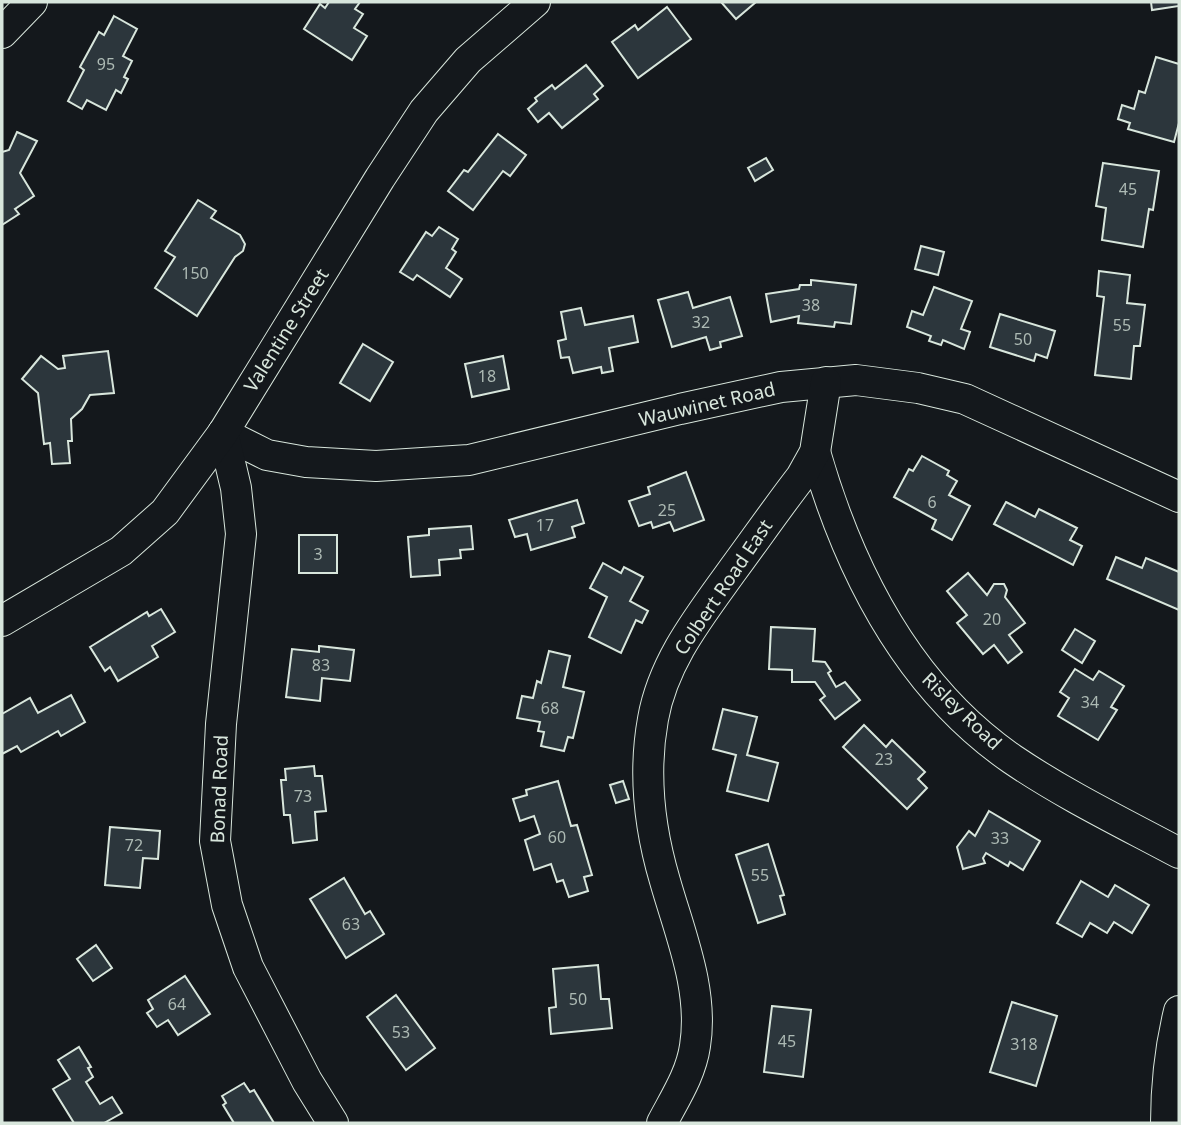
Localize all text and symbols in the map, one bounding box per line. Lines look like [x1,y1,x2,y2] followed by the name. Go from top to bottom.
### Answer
[97,53,115,75] house number: 95
[1119,178,1137,200] house number: 45
[181,262,209,284] house number: 150
[238,263,335,397] street label: Valentine Street
[802,294,820,316] house number: 38
[692,311,710,333] house number: 32
[1113,314,1131,336] house number: 55
[1014,328,1032,350] house number: 50
[478,365,496,387] house number: 18
[636,376,778,432] street label: Wauwinet Road
[927,491,937,513] house number: 6
[658,499,676,521] house number: 25
[536,514,554,536] house number: 17
[668,514,778,660] street label: Colbert Road East
[313,543,323,565] house number: 3
[983,608,1001,630] house number: 20
[312,654,330,676] house number: 83
[917,666,1007,756] street label: Risley Road
[1081,691,1099,713] house number: 34
[541,697,559,719] house number: 68
[204,734,234,844] street label: Bonad Road
[875,748,893,770] house number: 23
[294,785,312,807] house number: 73
[548,826,566,848] house number: 60
[991,827,1009,849] house number: 33
[125,834,143,856] house number: 72
[751,864,769,886] house number: 55
[342,913,360,935] house number: 63
[569,988,587,1010] house number: 50
[168,993,186,1015] house number: 64
[392,1021,410,1043] house number: 53
[778,1030,796,1052] house number: 45
[1010,1033,1038,1055] house number: 318

